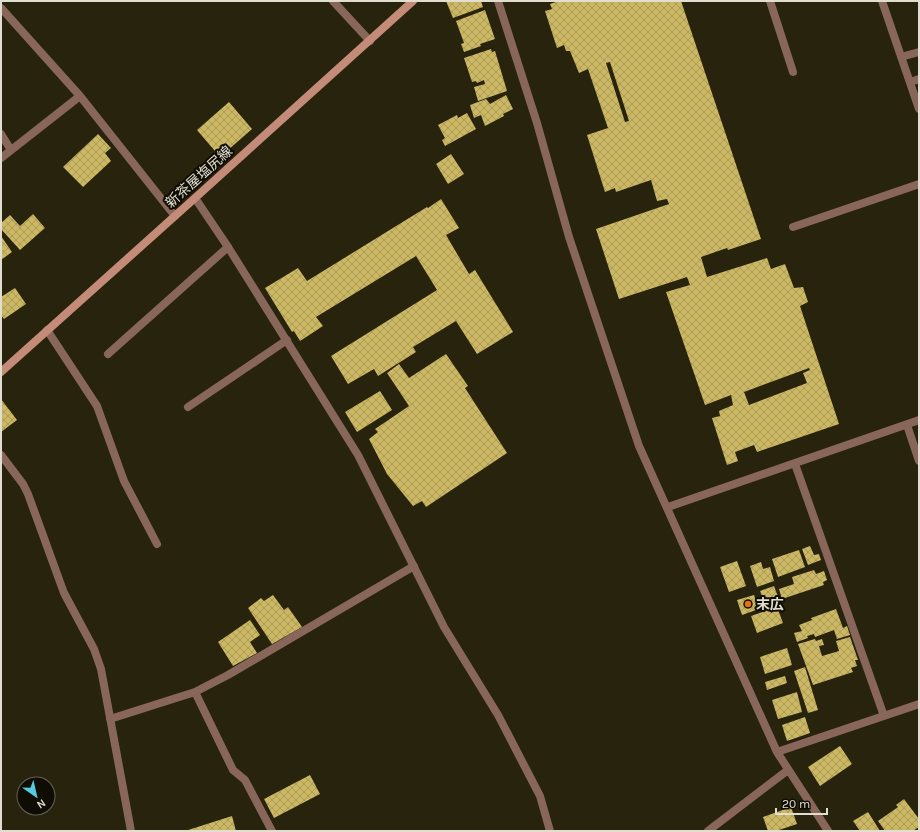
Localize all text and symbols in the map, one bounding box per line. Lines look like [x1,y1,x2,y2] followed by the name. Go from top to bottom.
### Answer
[162,143,236,211] street label: 新茶屋塩尻線
[756,596,784,613] place label: 末広
[743,599,753,609] marker: 末広
[16,776,56,816] north arrow
[776,790,827,816] scale bar
[34,796,48,811] text: N
[782,797,810,811] text: 20 m

